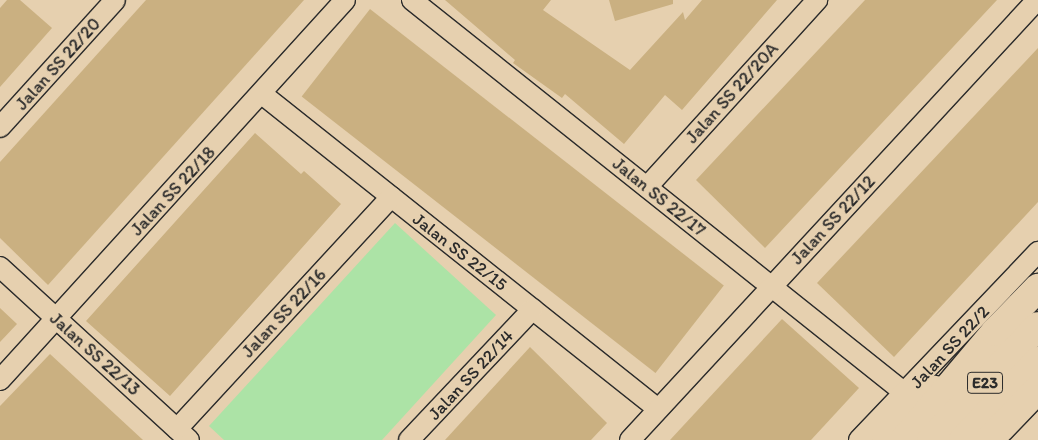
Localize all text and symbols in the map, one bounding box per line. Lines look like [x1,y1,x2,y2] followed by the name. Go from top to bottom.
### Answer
[11,13,105,115] street label: Jalan SS 22/20
[681,38,783,148] street label: Jalan SS 22/20A
[126,142,220,240] street label: Jalan SS 22/18
[608,153,710,241] street label: Jalan SS 22/17
[786,171,880,269] street label: Jalan SS 22/12
[408,208,512,296] street label: Jalan SS 22/15
[237,264,331,362] street label: Jalan SS 22/16
[906,301,994,393] street label: Jalan SS 22/2
[45,308,145,400] street label: Jalan SS 22/13
[424,325,518,425] street label: Jalan SS 22/14
[966,369,1004,396] road number: E23

